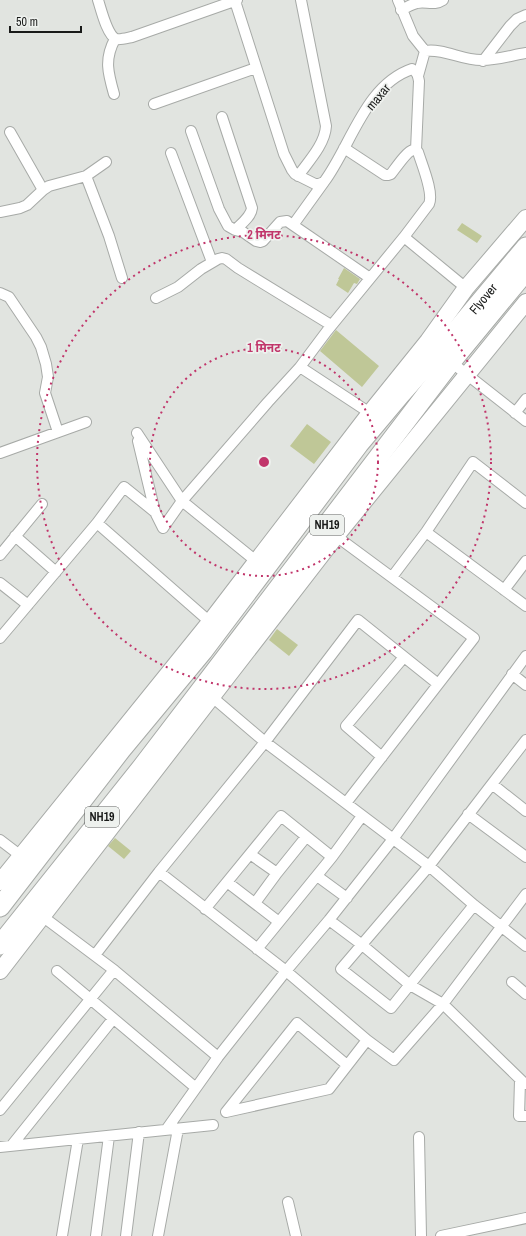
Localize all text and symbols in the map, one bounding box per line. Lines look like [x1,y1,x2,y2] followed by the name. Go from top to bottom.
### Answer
[10,8,81,34] scale bar
[16,14,38,30] text: 50 m
[362,80,394,114] street label: maxar
[247,227,281,243] text: 2 मिनट
[465,279,501,317] street label: Flyover
[247,340,281,356] text: 1 मिनट
[257,455,271,469] centre of rings
[310,515,344,535] road number: NH19
[85,807,119,827] road number: NH19

